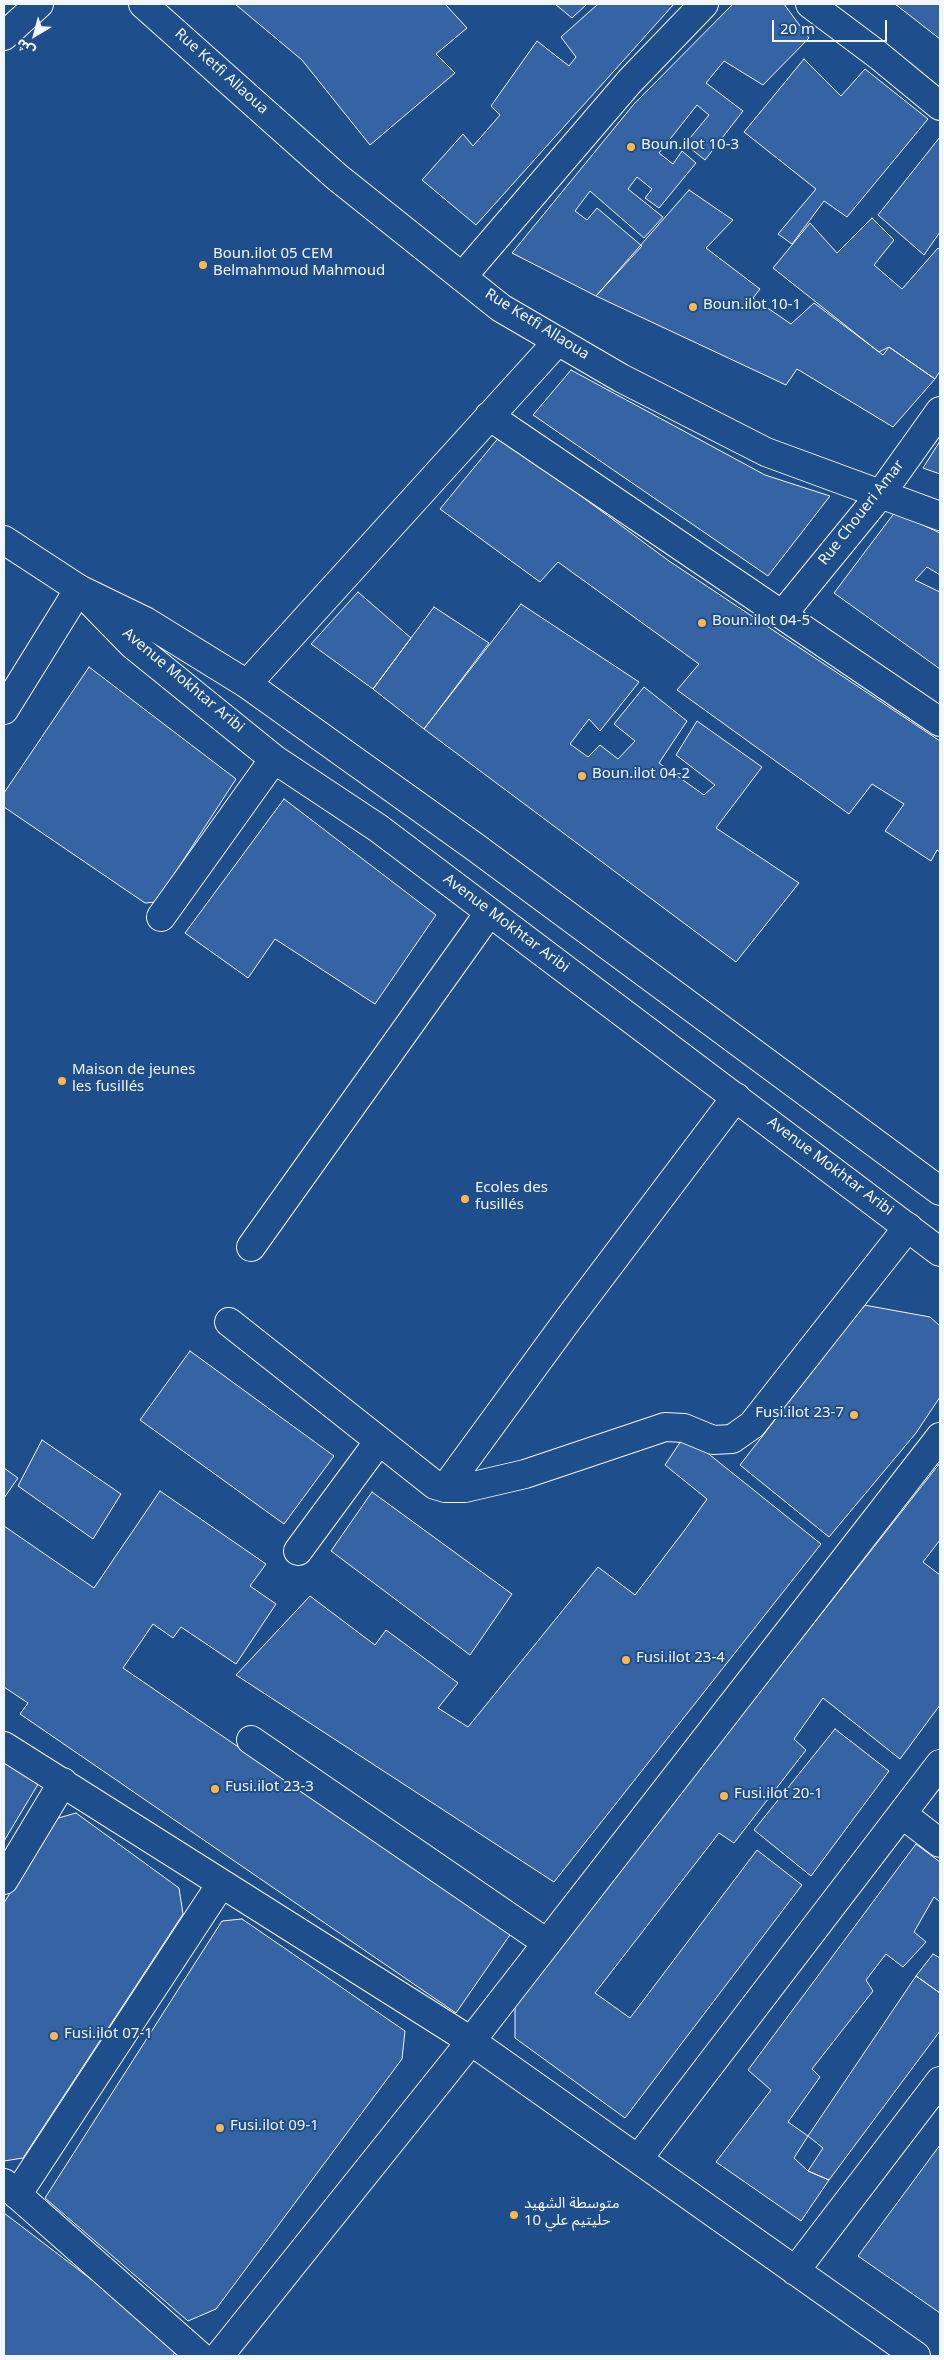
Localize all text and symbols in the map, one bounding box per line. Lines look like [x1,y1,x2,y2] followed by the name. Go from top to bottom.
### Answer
[10,10,60,60] north arrow
[774,10,889,42] scale bar
[780,13,815,45] text: 20 m
[170,26,270,120] street label: Rue Ketfi Allaoua
[9,30,42,65] text: ش
[641,138,739,156] place label: Boun.ilot 10-3
[625,141,637,153] marker: Boun.ilot 10-3
[213,247,385,282] place label: Boun.ilot 05 CEM Belmahmoud Mahmoud
[197,259,209,271] marker: Boun.ilot 05 CEM Belmahmoud Mahmoud
[481,287,591,365] street label: Rue Ketfi Allaoua
[703,298,801,316] place label: Boun.ilot 10-1
[687,301,699,313] marker: Boun.ilot 10-1
[816,458,910,570] street label: Rue Choueri Amar
[712,614,810,632] place label: Boun.ilot 04-5
[696,617,708,629] marker: Boun.ilot 04-5
[118,626,246,738] street label: Avenue Mokhtar Aribi
[592,767,690,785] place label: Boun.ilot 04-2
[576,770,588,782] marker: Boun.ilot 04-2
[438,872,572,978] street label: Avenue Mokhtar Aribi
[72,1063,195,1098] place label: Maison de jeunes les fusillés
[56,1075,68,1087] marker: Maison de jeunes les fusillés
[762,1115,896,1221] street label: Avenue Mokhtar Aribi
[475,1181,548,1216] place label: Ecoles des fusillés
[459,1193,471,1205] marker: Ecoles des fusillés
[755,1406,844,1424] place label: Fusi.ilot 23-7
[848,1409,860,1421] marker: Fusi.ilot 23-7
[636,1651,725,1669] place label: Fusi.ilot 23-4
[620,1654,632,1666] marker: Fusi.ilot 23-4
[225,1780,314,1798] place label: Fusi.ilot 23-3
[209,1783,221,1795] marker: Fusi.ilot 23-3
[734,1787,823,1805] place label: Fusi.ilot 20-1
[718,1790,730,1802] marker: Fusi.ilot 20-1
[64,2027,153,2045] place label: Fusi.ilot 07-1
[48,2030,60,2042] marker: Fusi.ilot 07-1
[230,2119,319,2137] place label: Fusi.ilot 09-1
[214,2122,226,2134] marker: Fusi.ilot 09-1
[524,2197,620,2232] place label: متوسطة الشهيد حليتيم علي 10
[508,2209,520,2221] marker: متوسطة الشهيد حليتيم علي 10

